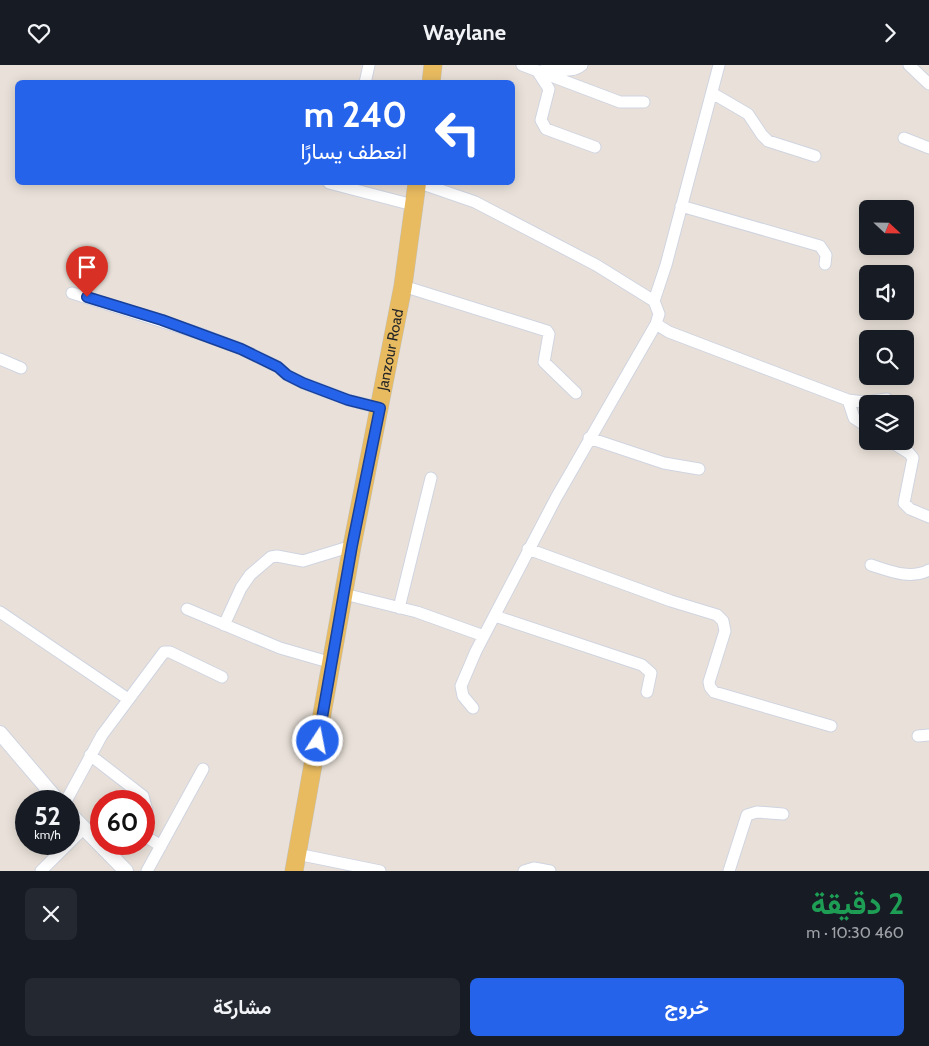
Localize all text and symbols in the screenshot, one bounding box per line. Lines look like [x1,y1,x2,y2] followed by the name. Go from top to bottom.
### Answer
[25,19,53,47] icon: heart
[423,19,506,46] text: Waylane
[876,19,904,47] icon: forward
[304,93,407,136] text: 240 m
[425,100,490,165] icon: left
[300,138,407,165] text: انعطف يسارًا
[859,200,914,255] north arrow
[859,200,914,450] map controls
[66,246,108,297] pin
[73,253,101,281] icon: arrive
[859,265,914,320] button: sound
[373,307,407,393] street label: Janzour Road
[859,330,914,385] button: search
[859,395,914,450] button: layers
[291,714,343,766] position arrow
[90,790,155,855] speed limit sign: 60
[34,801,61,831] text: 52
[34,827,61,842] text: km/h
[811,885,904,922] text: 2 دقيقة
[25,888,77,940] button: close
[806,923,904,942] text: 460 m · 10:30
[25,978,460,1036] button: مشاركة
[470,978,904,1036] button: خروج

